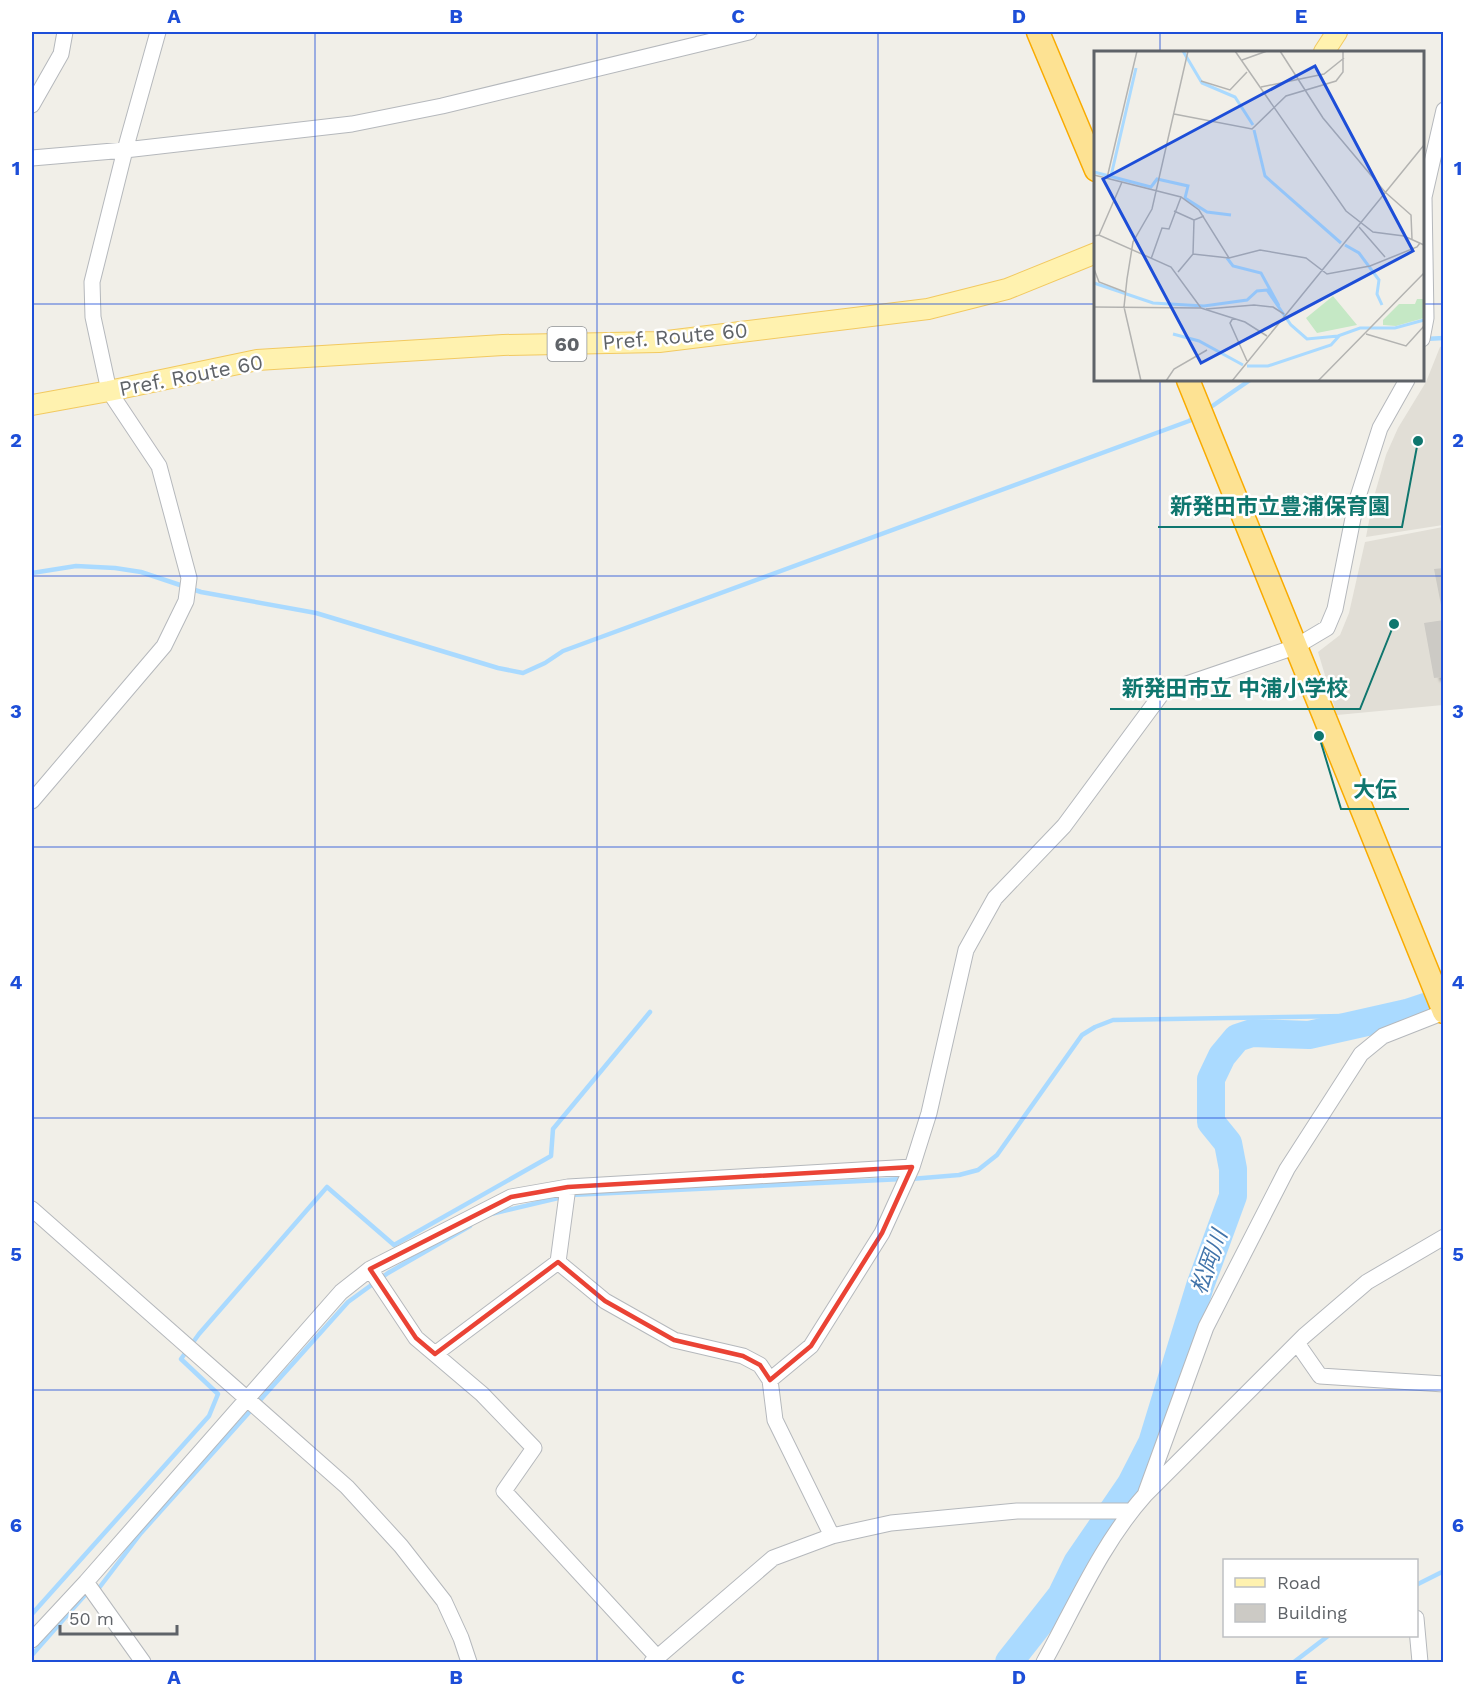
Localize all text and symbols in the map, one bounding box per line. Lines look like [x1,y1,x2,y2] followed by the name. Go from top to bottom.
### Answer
[167,4,181,28] text: A
[449,4,463,28] text: B
[731,4,745,28] text: C
[1012,4,1026,28] text: D
[1295,4,1307,28] text: E
[1094,51,1424,381] inset map
[12,156,20,180] text: 1
[1454,156,1462,180] text: 1
[601,317,749,355] street label: Pref. Route 60
[548,327,586,361] road number: 60
[117,349,265,401] street label: Pref. Route 60
[10,428,22,452] text: 2
[1452,428,1464,452] text: 2
[1158,487,1402,527] callout: 新発田市立豊浦保育園
[1170,494,1390,519] text: 新発田市立豊浦保育園
[1110,669,1360,709] callout: 新発田市立 中浦小学校
[1122,676,1348,701] text: 新発田市立 中浦小学校
[10,699,22,723] text: 3
[1452,699,1464,723] text: 3
[1341,769,1409,809] callout: 大伝
[1353,777,1397,802] text: 大伝
[10,970,23,994] text: 4
[1452,970,1465,994] text: 4
[1186,1225,1233,1297] water label: 松岡川
[10,1242,22,1266] text: 5
[1452,1242,1464,1266] text: 5
[10,1513,22,1537] text: 6
[1452,1513,1464,1537] text: 6
[1223,1559,1418,1637] legend
[1277,1572,1321,1593] text: Road
[60,1598,177,1636] scale bar
[1277,1602,1347,1623] text: Building
[69,1608,114,1629] text: 50 m
[167,1665,181,1689] text: A
[449,1665,463,1689] text: B
[731,1665,745,1689] text: C
[1012,1665,1026,1689] text: D
[1295,1665,1307,1689] text: E

